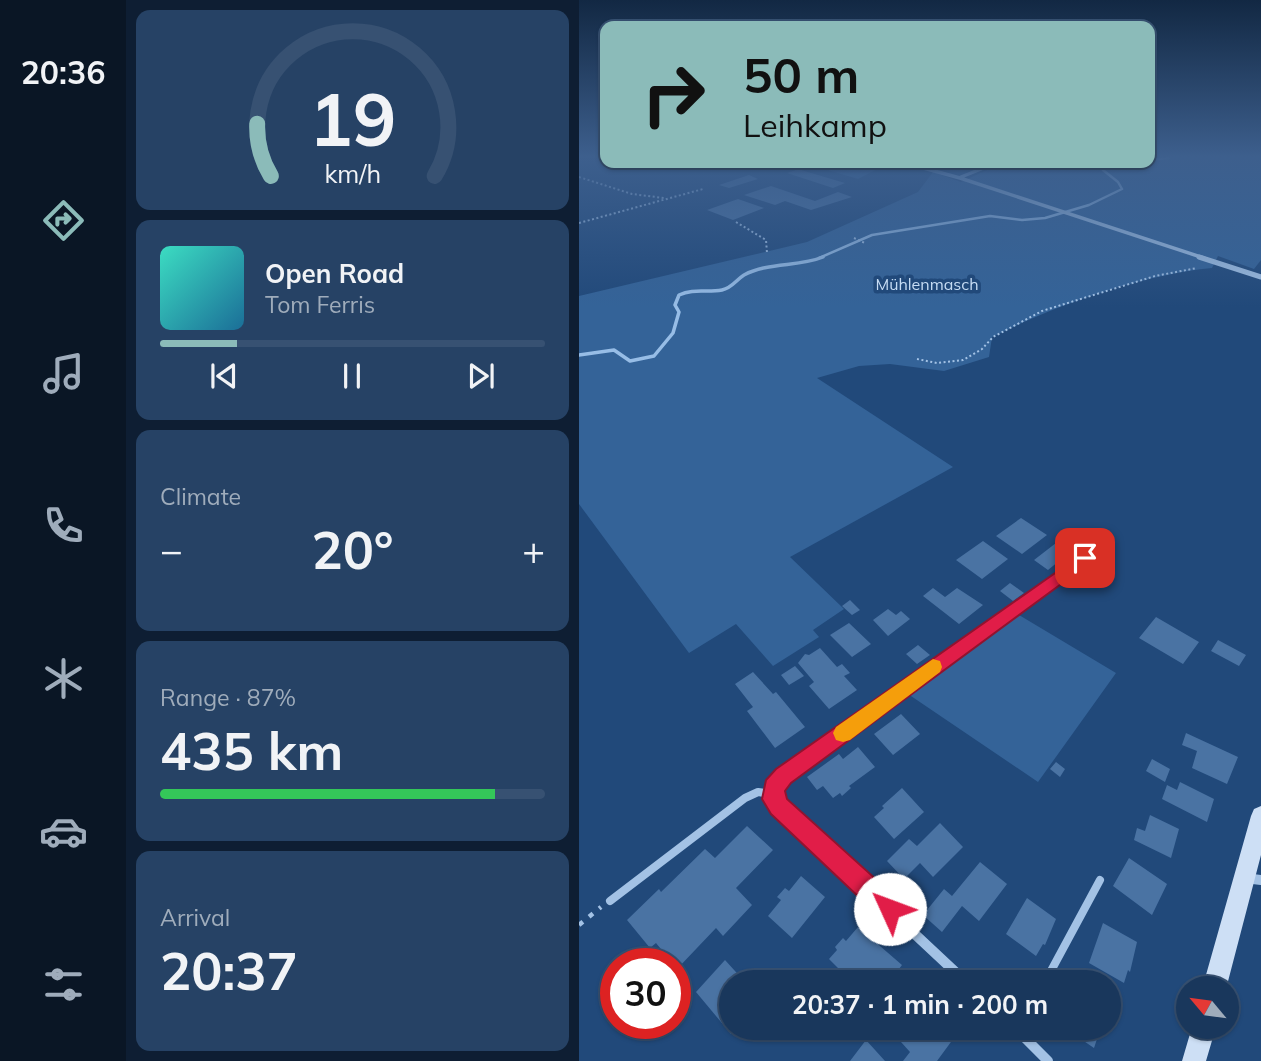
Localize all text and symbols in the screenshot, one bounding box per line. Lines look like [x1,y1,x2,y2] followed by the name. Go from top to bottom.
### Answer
[743,44,859,105] text: 50 m
[628,49,719,140] icon: right
[21,52,105,92] text: 20:36
[309,73,396,164] text: 19
[743,105,887,145] text: Leihkamp
[324,158,381,189] text: km/h
[39,196,88,245] icon: directions
[265,257,404,290] text: Open Road
[875,274,979,294] park label: Mühlenmasch
[265,290,375,319] text: Tom Ferris
[39,349,88,398] icon: music
[205,357,243,395] icon: previous
[333,357,371,395] icon: pause
[462,357,500,395] icon: next
[160,482,241,511] text: Climate
[39,501,88,550] icon: phone
[311,517,394,582] text: 20°
[160,526,183,574] text: −
[522,526,545,574] text: +
[1055,528,1115,588] pin
[1066,539,1104,577] icon: arrive
[39,654,88,703] icon: climate
[160,683,296,712] text: Range · 87%
[160,718,343,783] text: 435 km
[39,807,88,856] icon: car
[853,872,927,946] position arrow
[160,903,230,932] text: Arrival
[160,938,298,1003] text: 20:37
[600,948,691,1039] speed limit sign: 30
[39,960,88,1009] icon: filters
[1176,976,1239,1040] north arrow
[1176,976,1239,1039] map controls
[792,988,1048,1021] text: 20:37 · 1 min · 200 m

